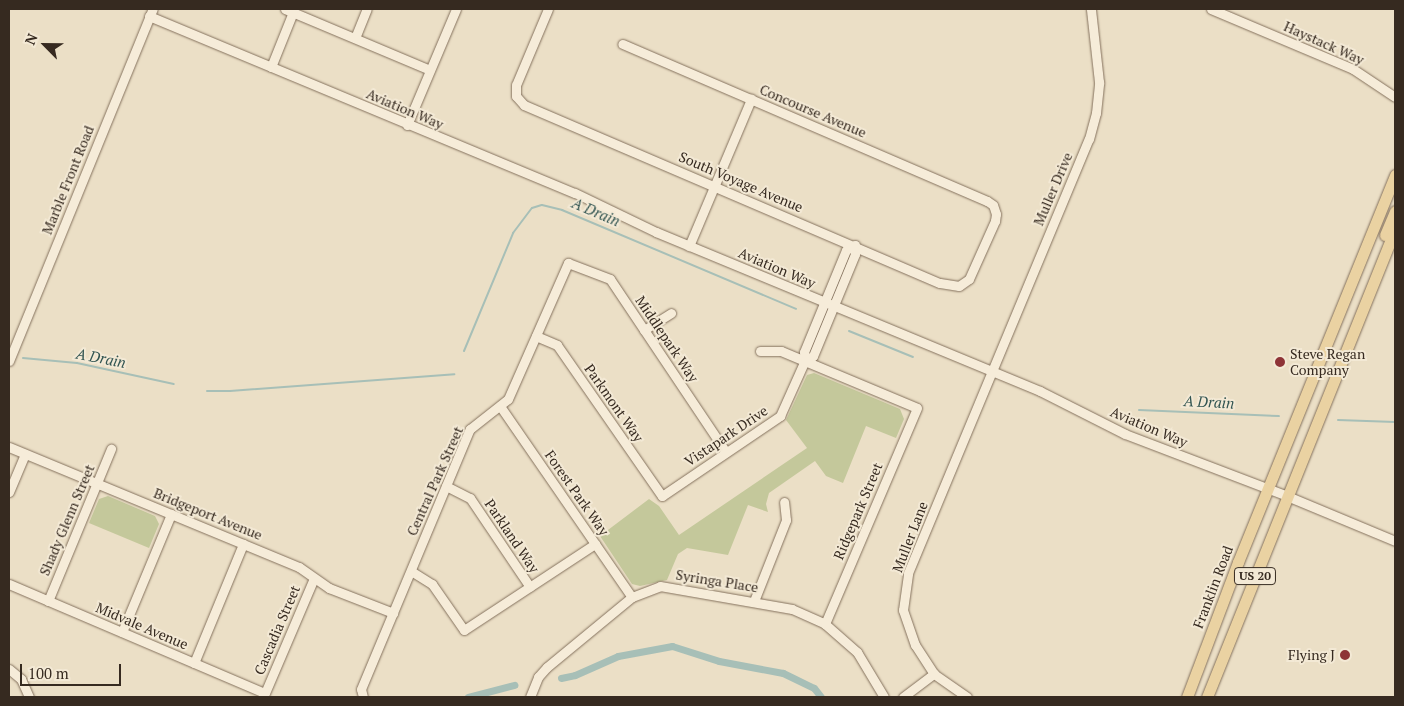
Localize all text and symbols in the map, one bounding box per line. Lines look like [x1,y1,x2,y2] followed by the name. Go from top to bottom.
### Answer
[1281,18,1367,68] street label: Haystack Way
[20,20,70,70] north arrow
[20,30,42,48] text: N
[757,81,869,141] street label: Concourse Avenue
[364,85,446,133] street label: Aviation Way
[39,123,97,237] street label: Marble Front Road
[676,148,806,216] street label: South Voyage Avenue
[1030,150,1076,228] street label: Muller Drive
[569,194,623,230] water label: A Drain
[736,244,818,292] street label: Aviation Way
[632,293,702,385] street label: Middlepark Way
[74,344,128,372] water label: A Drain
[1290,346,1365,378] place label: Steve Regan Company
[1274,356,1286,368] marker: Steve Regan Company
[581,361,647,445] street label: Parkmont Way
[1183,392,1235,412] water label: A Drain
[681,402,771,470] street label: Vistapark Drive
[1108,403,1190,451] street label: Aviation Way
[403,424,467,538] street label: Central Park Street
[541,447,613,539] street label: Forest Park Way
[830,460,886,562] street label: Ridgepark Street
[36,462,98,578] street label: Shady Glenn Street
[151,485,265,543] street label: Bridgeport Avenue
[481,496,543,576] street label: Parkland Way
[889,499,931,575] street label: Muller Lane
[1190,543,1236,631] street label: Franklin Road
[675,566,759,596] street label: Syringa Place
[1234,566,1276,586] road number: US 20
[251,583,303,677] street label: Cascadia Street
[93,599,191,653] street label: Midvale Avenue
[1288,647,1335,663] place label: Flying J
[1339,649,1351,661] marker: Flying J
[22,654,124,686] scale bar
[28,663,69,683] text: 100 m

